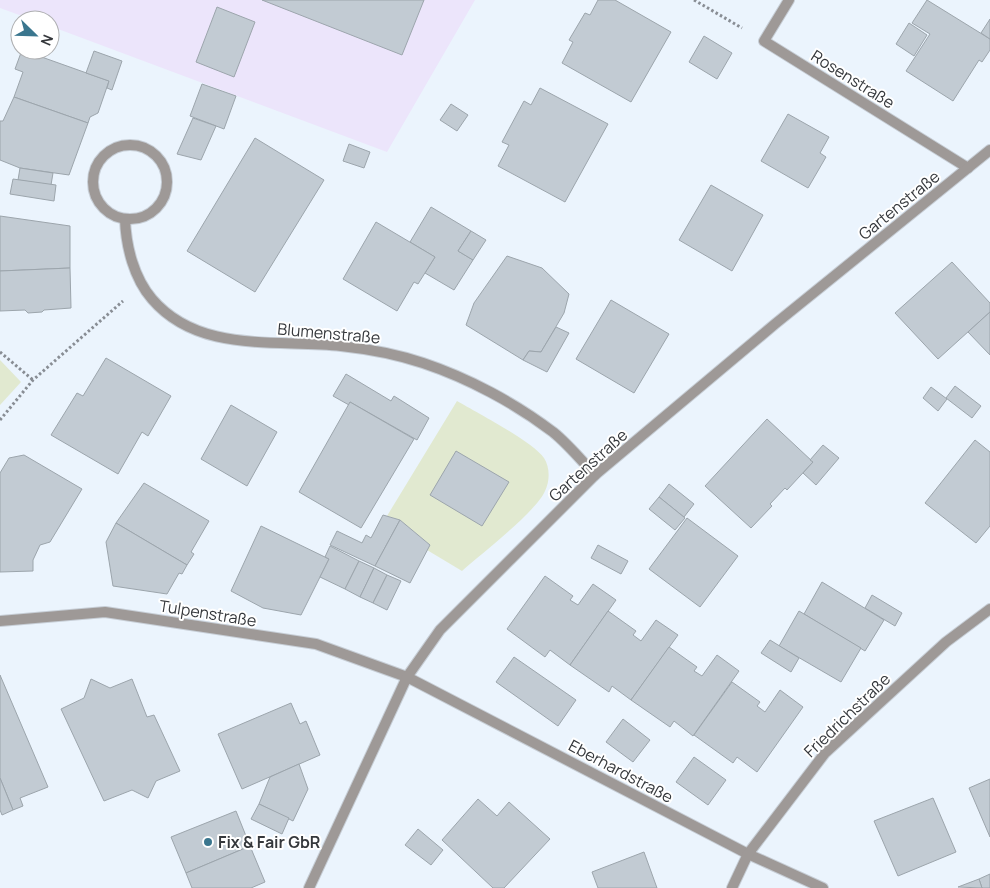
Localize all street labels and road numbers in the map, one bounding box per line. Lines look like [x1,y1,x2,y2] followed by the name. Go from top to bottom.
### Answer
[807,45,899,113] street label: Rosenstraße
[854,165,944,245] street label: Gartenstraße
[277,318,381,348] street label: Blumenstraße
[544,424,632,506] street label: Gartenstraße
[158,594,258,632] street label: Tulpenstraße
[799,668,895,762] street label: Friedrichstraße
[565,734,677,808] street label: Eberhardstraße

